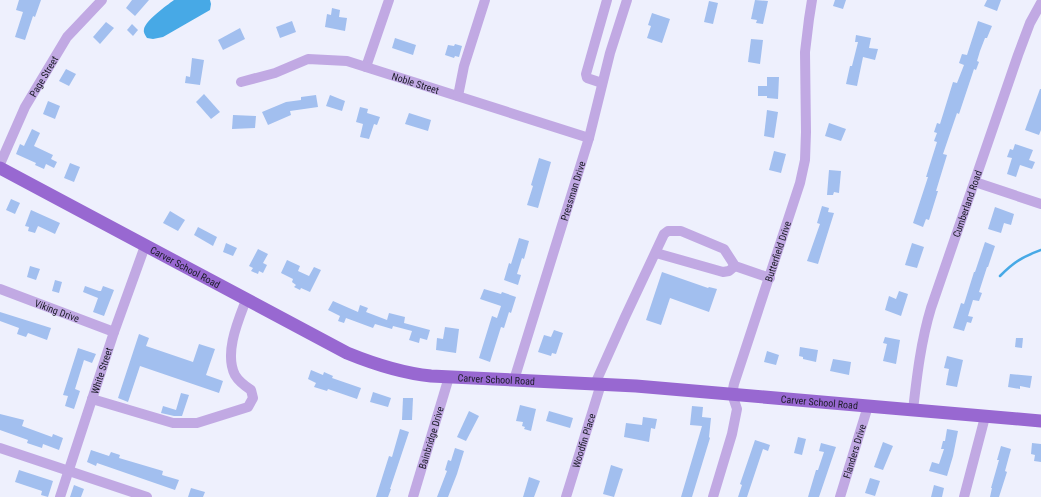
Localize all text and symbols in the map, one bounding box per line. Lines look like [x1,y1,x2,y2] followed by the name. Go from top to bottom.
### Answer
[27,54,60,99] street label: Page Street
[391,70,441,95] street label: Noble Street
[558,159,587,222] street label: Pressman Drive
[950,169,983,239] street label: Cumberland Road
[763,219,793,283] street label: Butterfield Drive
[149,244,222,290] street label: Carver School Road
[33,297,81,324] street label: Viking Drive
[89,346,114,395] street label: White Street
[457,372,535,387] street label: Carver School Road
[780,393,858,411] street label: Carver School Road
[416,405,445,470] street label: Bainbridge Drive
[570,412,597,469] street label: Woodfin Place
[841,422,868,480] street label: Flanders Drive

